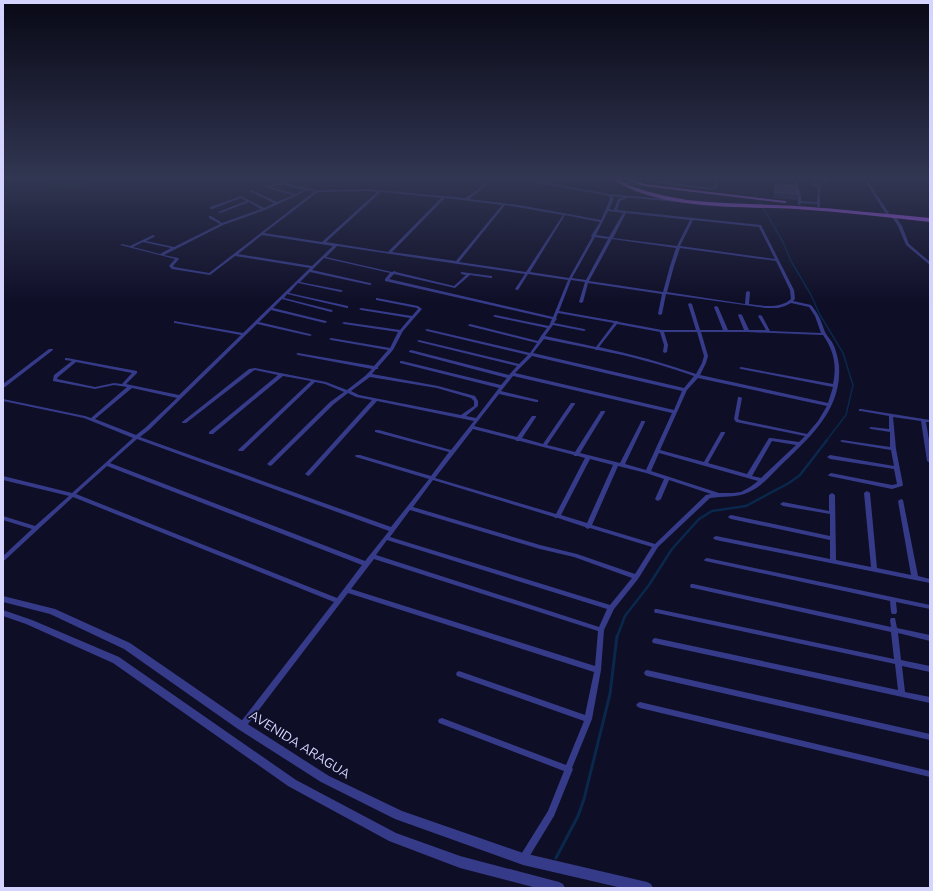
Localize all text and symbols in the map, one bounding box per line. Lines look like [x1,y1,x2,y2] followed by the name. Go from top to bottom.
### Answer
[245,706,354,784] street label: AVENIDA ARAGUA

